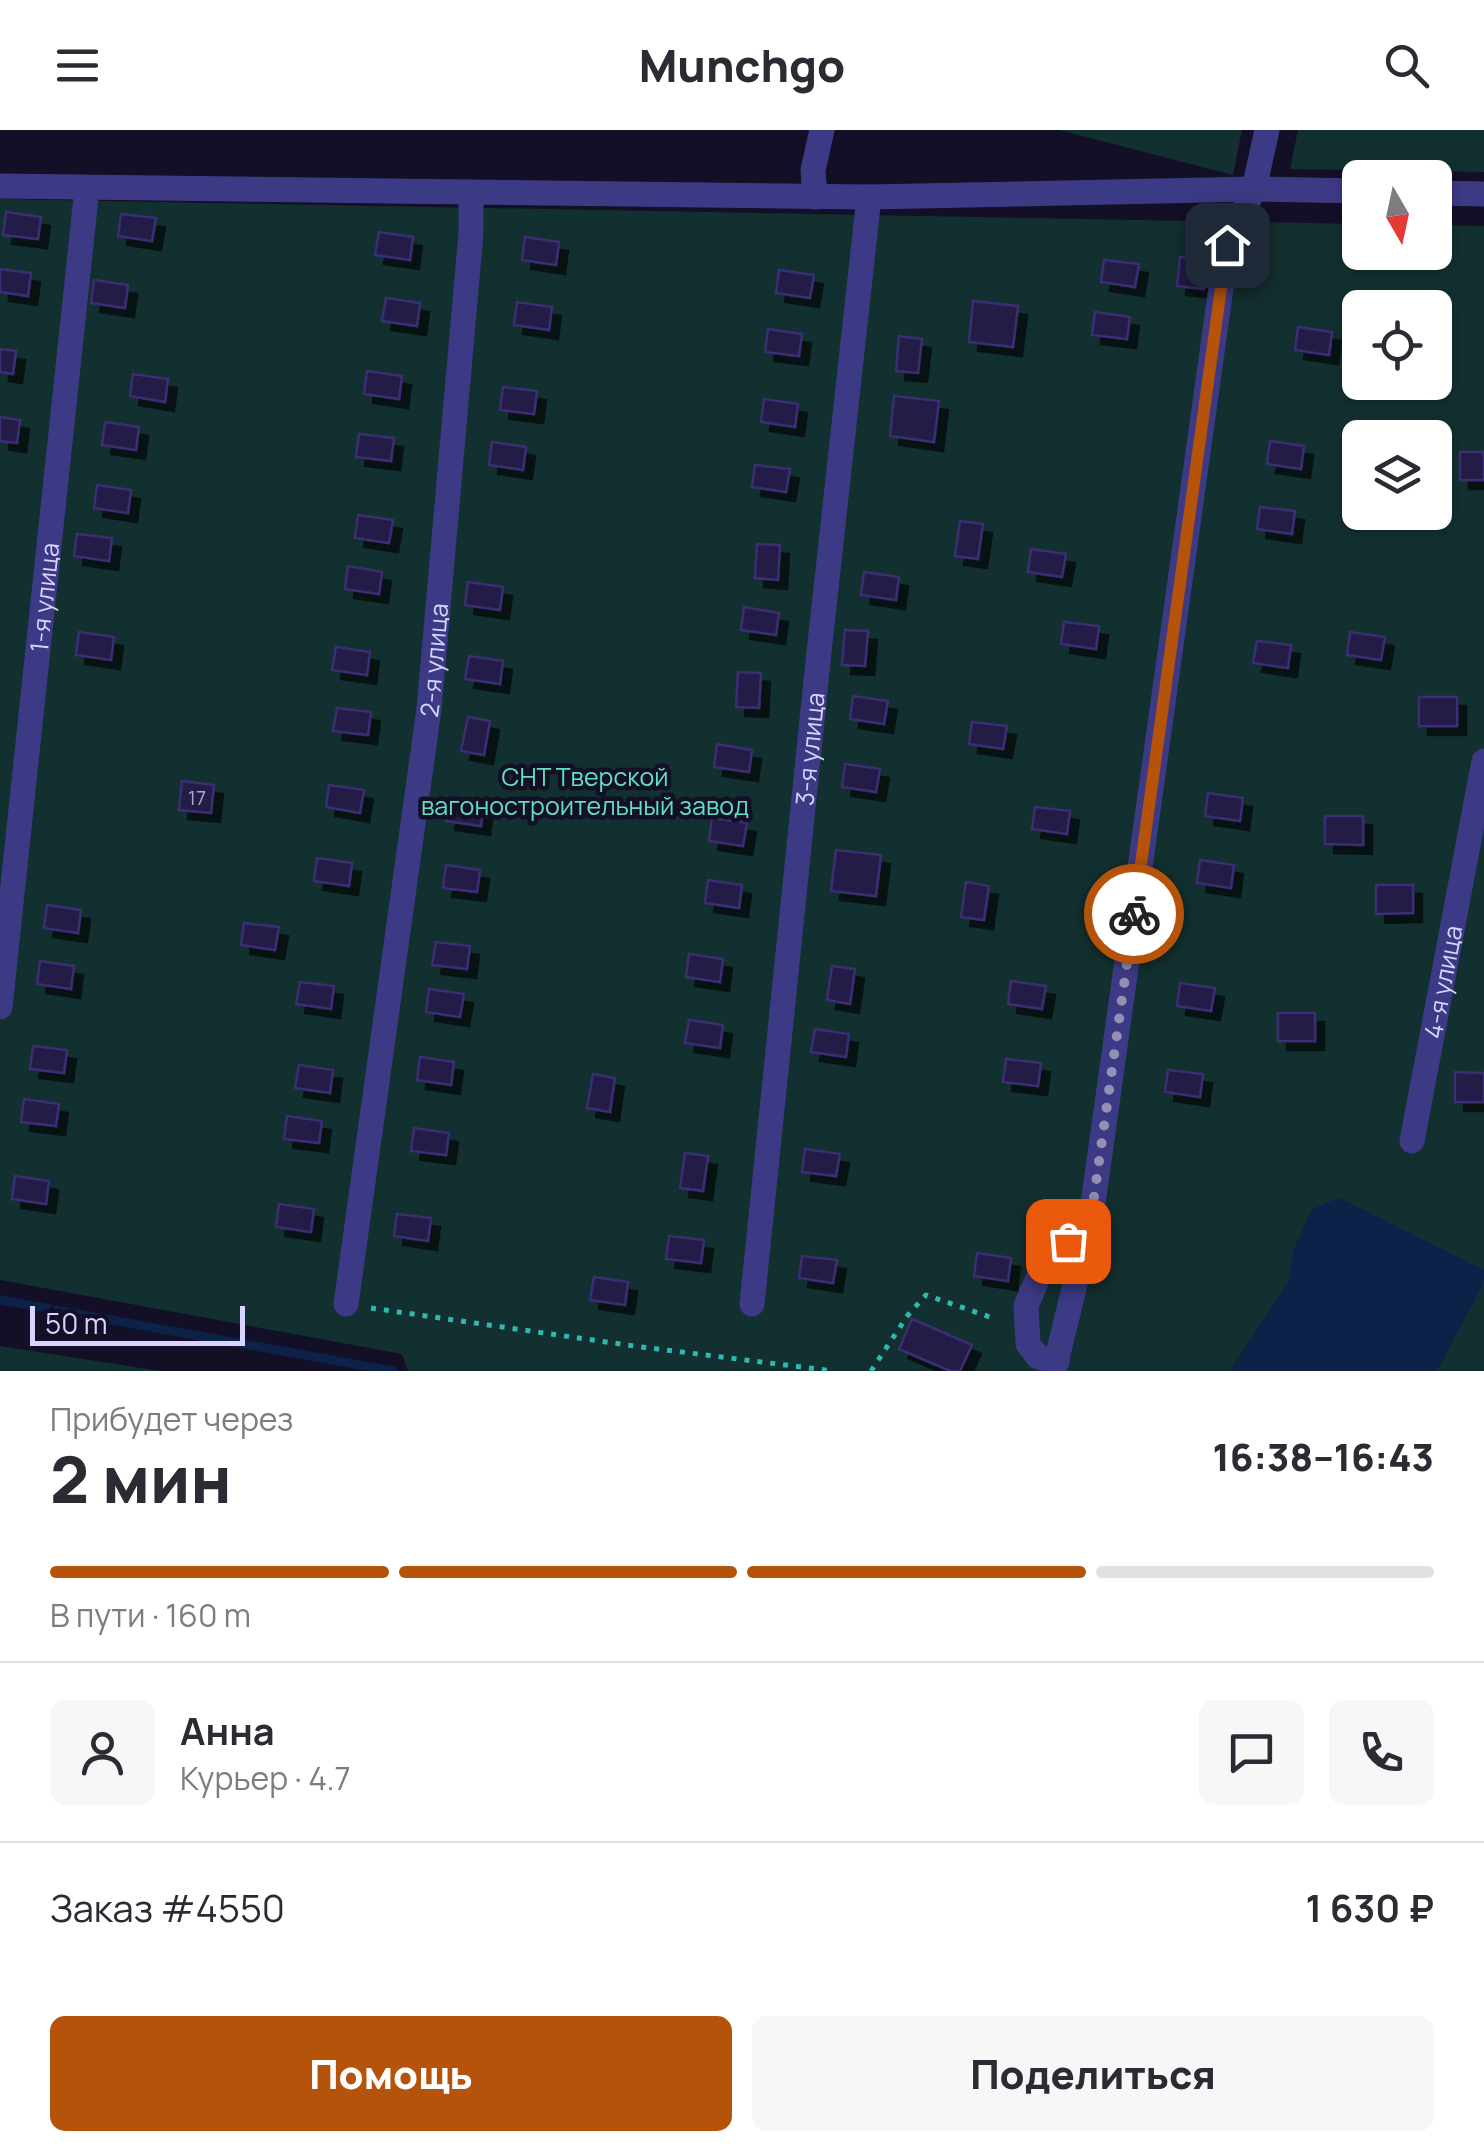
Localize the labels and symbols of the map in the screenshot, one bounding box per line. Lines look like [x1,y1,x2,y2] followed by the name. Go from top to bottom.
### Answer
[1342,160,1452,270] north arrow
[1185,203,1270,288] pin
[20,541,67,654] street label: 1-я улица
[411,601,456,719] street label: 2-я улица
[786,691,832,807] street label: 3-я улица
[421,759,749,823] park label: СНТ Тверской вагоностроительный завод
[188,784,206,811] house number: 17
[1084,864,1184,964] courier
[1414,922,1470,1041] street label: 4-я улица
[1026,1199,1111,1284] pin
[30,1301,245,1346] scale bar

